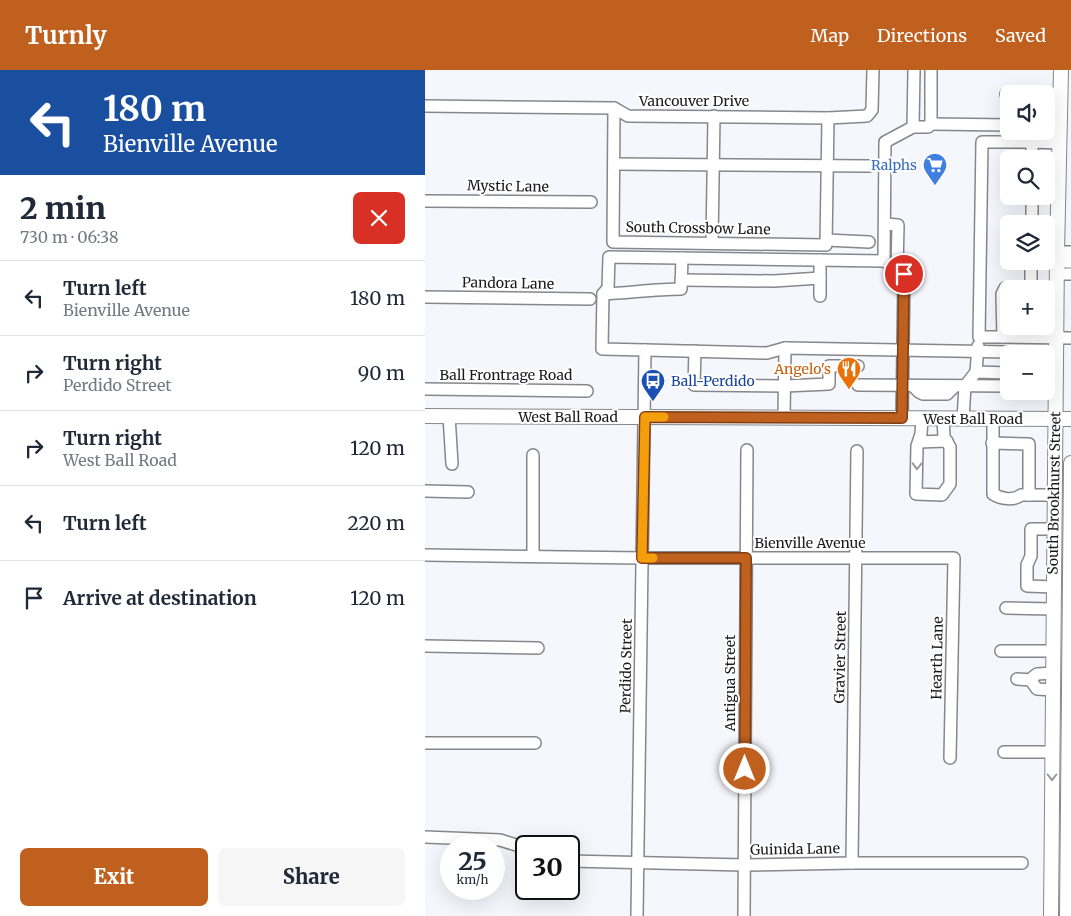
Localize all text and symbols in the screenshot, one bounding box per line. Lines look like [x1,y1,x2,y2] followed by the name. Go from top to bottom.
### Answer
[25,20,107,51] text: Turnly
[811,24,849,47] text: Map
[877,24,967,47] text: Directions
[995,24,1046,47] text: Saved
[1000,85,1055,400] map controls
[1000,85,1055,140] button: sound
[103,87,206,131] text: 180 m
[20,90,85,155] icon: left
[638,92,749,110] street label: Vancouver Drive
[103,130,277,158] text: Bienville Avenue
[1000,150,1055,205] button: search
[922,152,948,186] supermarket icon: Ralphs
[871,156,917,174] place label: Ralphs
[467,176,549,196] street label: Mystic Lane
[20,189,106,227] text: 2 min
[353,192,405,244] button: close
[1000,215,1055,270] button: layers
[625,218,771,238] street label: South Crossbow Lane
[20,227,119,247] text: 730 m · 06:38
[883,253,925,295] pin
[890,260,918,288] icon: arrive
[462,273,554,293] street label: Pandora Lane
[63,276,147,300] text: Turn left
[1000,280,1055,335] button: +
[20,284,48,312] icon: left
[350,286,405,310] text: 180 m
[63,300,190,320] text: Bienville Avenue
[1000,345,1055,400] button: −
[63,351,162,375] text: Turn right
[836,356,862,390] restaurant icon: Angelo's
[20,359,48,387] icon: right
[773,360,831,378] place label: Angelo's
[358,361,405,385] text: 90 m
[440,366,573,384] street label: Ball Frontrage Road
[640,368,666,402] bus stop icon: Ball-Perdido
[671,372,755,390] place label: Ball-Perdido
[63,375,172,395] text: Perdido Street
[517,408,618,426] street label: West Ball Road
[922,410,1023,428] street label: West Ball Road
[1044,411,1064,575] street label: South Brookhurst Street
[63,426,162,450] text: Turn right
[20,434,48,462] icon: right
[350,436,405,460] text: 120 m
[63,450,177,470] text: West Ball Road
[911,463,922,471] one-way arrow
[20,509,48,537] icon: left
[63,511,147,535] text: Turn left
[348,511,405,535] text: 220 m
[754,534,866,552] street label: Bienville Avenue
[20,584,48,612] icon: arrive
[63,586,257,610] text: Arrive at destination
[350,586,405,610] text: 120 m
[830,610,850,704] street label: Gravier Street
[927,616,947,700] street label: Hearth Lane
[616,618,636,714] street label: Perdido Street
[721,634,739,733] street label: Antigua Street
[718,742,770,794] position arrow
[1047,773,1058,781] one-way arrow
[515,835,580,900] speed limit sign: 30
[750,839,840,859] street label: Guinida Lane
[458,845,487,877] text: 25
[20,848,208,906] button: Exit
[218,848,405,906] button: Share
[457,872,488,887] text: km/h

